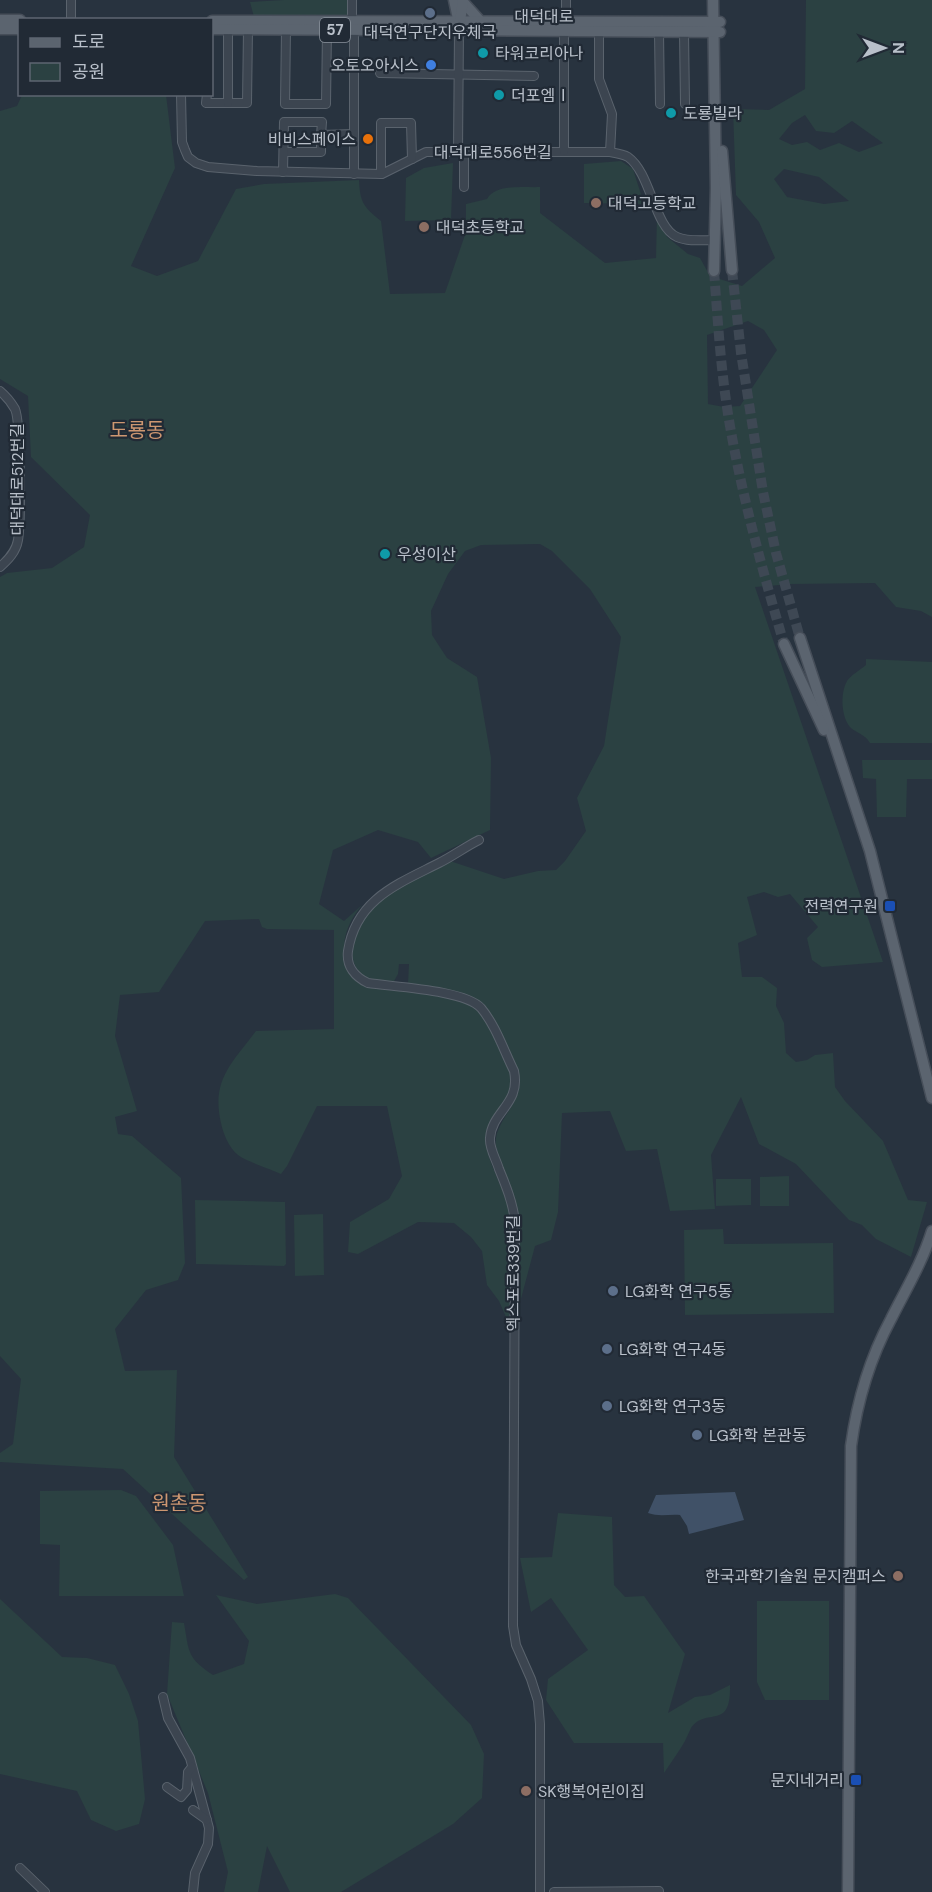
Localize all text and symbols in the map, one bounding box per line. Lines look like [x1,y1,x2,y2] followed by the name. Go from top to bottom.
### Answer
[423,6,437,20] marker: 대덕연구단지우체국
[515,6,574,27] street label: 대덕대로
[18,18,213,96] legend
[320,18,350,42] road number: 57
[854,18,914,78] north arrow
[364,22,496,43] place label: 대덕연구단지우체국
[72,30,105,54] text: 도로
[888,42,909,54] text: N
[495,43,584,64] place label: 타워코리아나
[476,46,490,60] marker: 타워코리아나
[331,55,419,76] place label: 오토오아시스
[424,58,438,72] marker: 오토오아시스
[72,60,105,84] text: 공원
[511,85,571,106] place label: 더포엠Ⅰ
[492,88,506,102] marker: 더포엠Ⅰ
[683,103,742,124] place label: 도룡빌라
[664,106,678,120] marker: 도룡빌라
[268,129,356,150] place label: 비비스페이스
[361,132,375,146] marker: 비비스페이스
[434,142,552,163] street label: 대덕대로556번길
[608,193,696,214] place label: 대덕고등학교
[589,196,603,210] marker: 대덕고등학교
[436,217,524,238] place label: 대덕초등학교
[417,220,431,234] marker: 대덕초등학교
[109,417,165,443] district label: 도룡동
[7,423,28,535] street label: 대덕대로512번길
[397,544,456,565] place label: 우성이산
[378,547,392,561] marker: 우성이산
[804,896,878,917] place label: 전력연구원
[883,899,897,913] marker: 전력연구원
[503,1215,524,1331] street label: 엑스포로339번길
[625,1281,732,1302] place label: LG화학 연구5동
[606,1284,620,1298] marker: LG화학 연구5동
[619,1339,726,1360] place label: LG화학 연구4동
[600,1342,614,1356] marker: LG화학 연구4동
[619,1396,726,1417] place label: LG화학 연구3동
[600,1399,614,1413] marker: LG화학 연구3동
[709,1425,807,1446] place label: LG화학 본관동
[690,1428,704,1442] marker: LG화학 본관동
[151,1490,207,1516] district label: 원촌동
[705,1566,886,1587] place label: 한국과학기술원 문지캠퍼스
[891,1569,905,1583] marker: 한국과학기술원 문지캠퍼스
[770,1770,844,1791] place label: 문지네거리
[849,1773,863,1787] marker: 문지네거리
[538,1781,645,1802] place label: SK행복어린이집
[519,1784,533,1798] marker: SK행복어린이집

